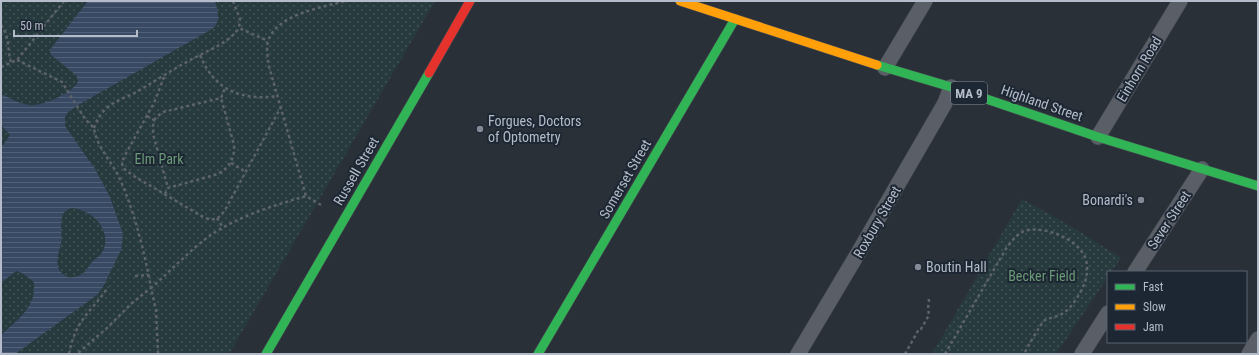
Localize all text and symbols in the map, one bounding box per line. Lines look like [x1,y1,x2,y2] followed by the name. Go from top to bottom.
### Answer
[14,12,137,38] scale bar
[20,19,44,33] text: 50 m
[1113,34,1165,104] street label: Einhorn Road
[951,82,987,104] road number: MA 9
[999,82,1085,124] street label: Highland Street
[488,113,582,145] place label: Forgues, Doctors of Optometry
[475,124,485,134] marker: Forgues, Doctors of Optometry
[330,134,382,208] street label: Russell Street
[596,137,654,221] street label: Somerset Street
[135,151,184,167] park label: Elm Park
[850,183,904,261] street label: Roxbury Street
[1144,188,1194,252] street label: Sever Street
[1082,192,1133,208] place label: Bonardi's
[1136,195,1146,205] marker: Bonardi's
[926,259,987,275] place label: Boutin Hall
[913,262,923,272] marker: Boutin Hall
[1008,268,1076,284] park label: Becker Field
[1107,271,1247,343] legend
[1143,280,1164,294] text: Fast
[1143,300,1166,314] text: Slow
[1143,320,1164,334] text: Jam

